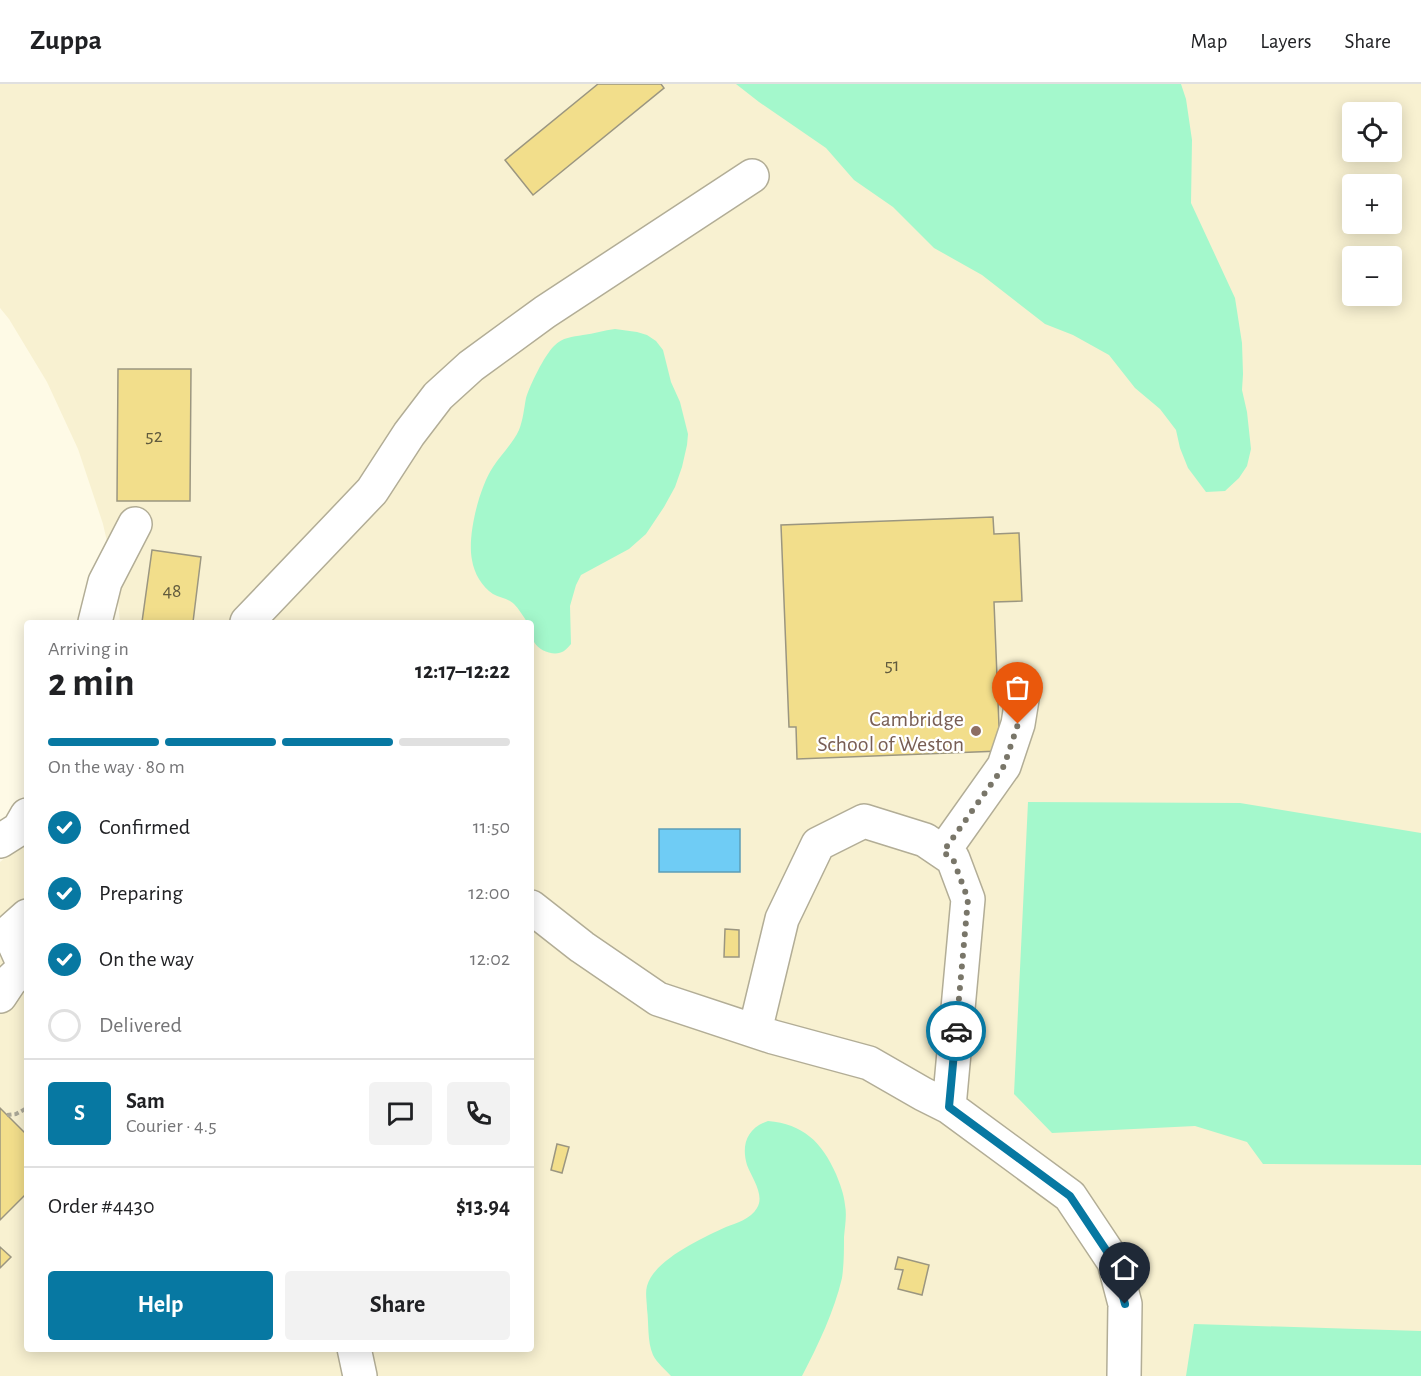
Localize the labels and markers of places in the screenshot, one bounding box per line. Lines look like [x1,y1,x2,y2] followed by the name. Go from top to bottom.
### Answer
[992,662,1043,724] pin
[817,708,964,755] place label: Cambridge School of Weston
[969,724,983,738] marker: Cambridge School of Weston
[1099,1242,1150,1304] pin

